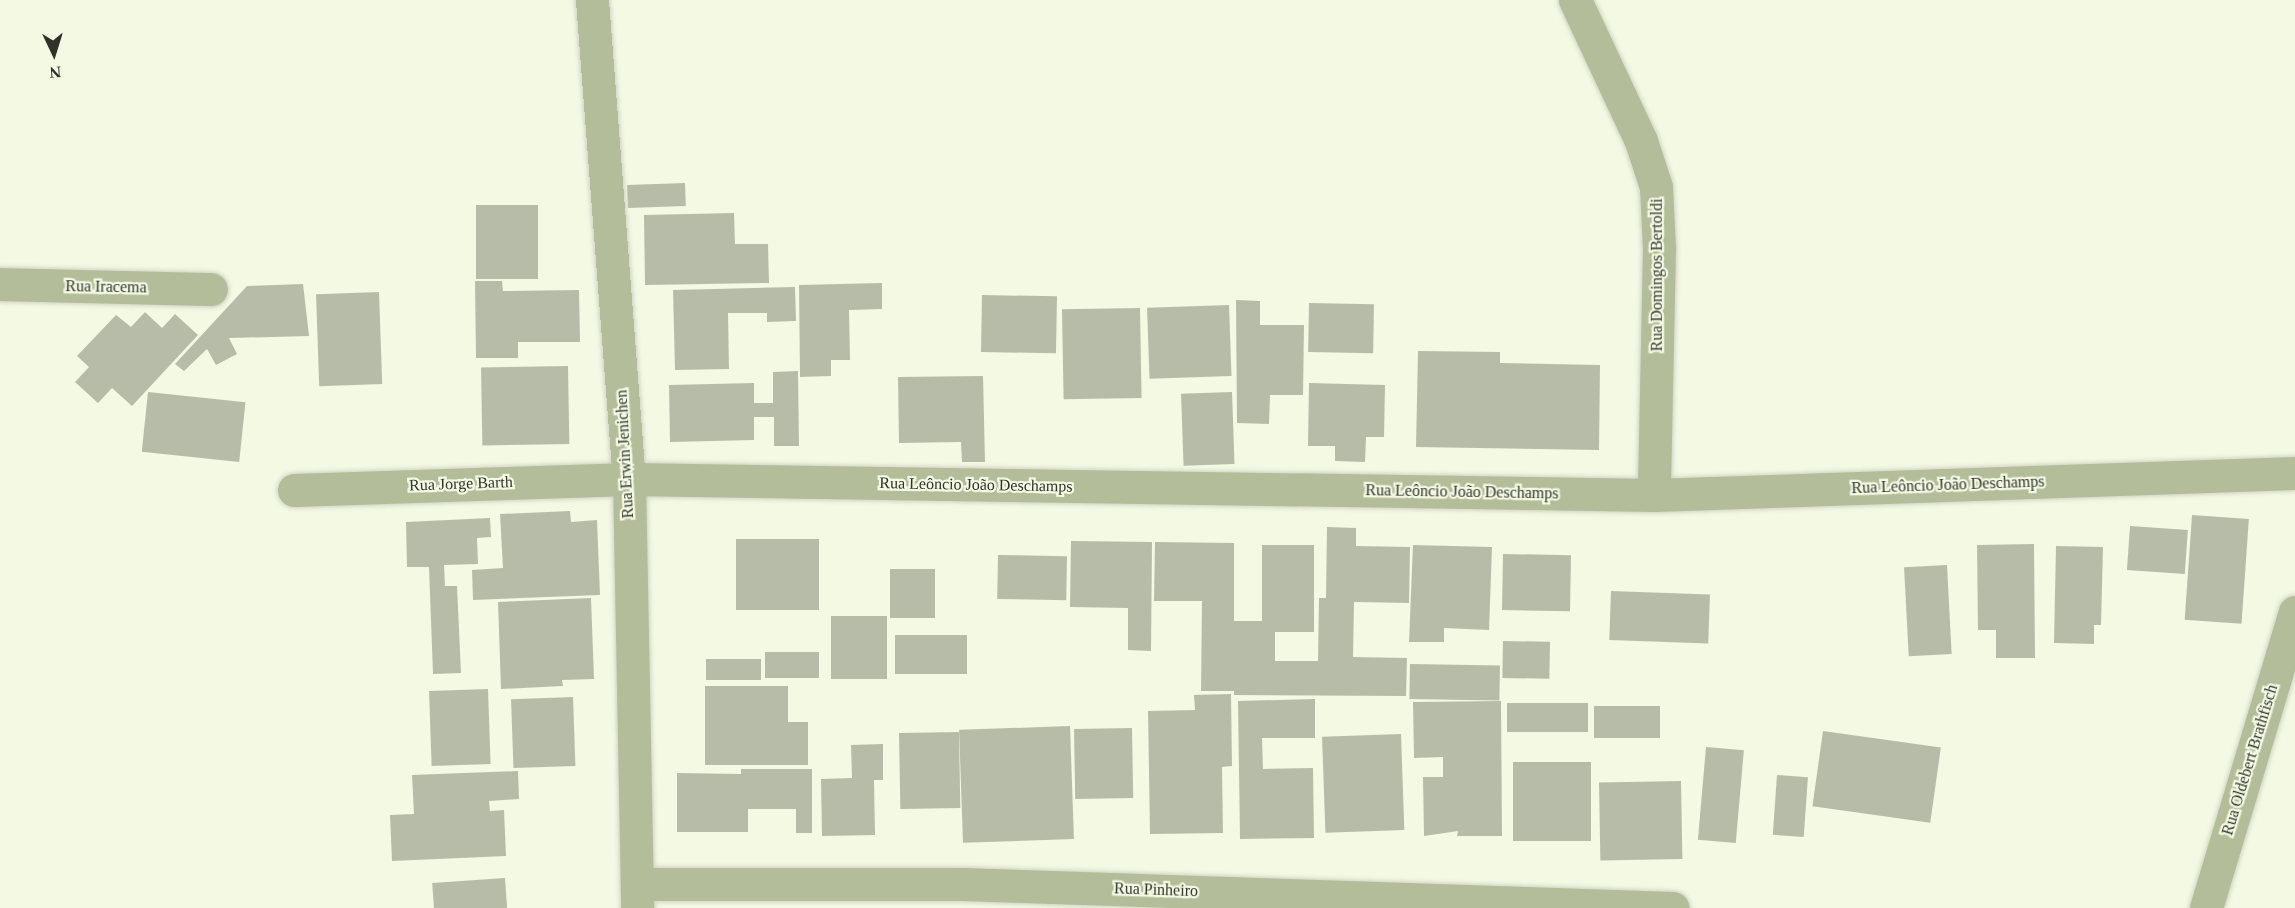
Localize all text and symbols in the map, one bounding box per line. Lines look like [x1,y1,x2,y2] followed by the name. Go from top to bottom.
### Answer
[24,24,84,84] north arrow
[49,64,62,81] text: N
[1647,199,1667,351] street label: Rua Domingos Bertoldi
[65,277,147,297] street label: Rua Iracema
[612,389,638,519] street label: Rua Erwin Jenichen
[1851,472,2045,498] street label: Rua Leôncio João Deschamps
[409,473,513,495] street label: Rua Jorge Barth
[879,474,1073,496] street label: Rua Leôncio João Deschamps
[1365,481,1559,503] street label: Rua Leôncio João Deschamps
[2218,682,2282,838] street label: Rua Oldebert Brathfisch
[1114,879,1198,901] street label: Rua Pinheiro

